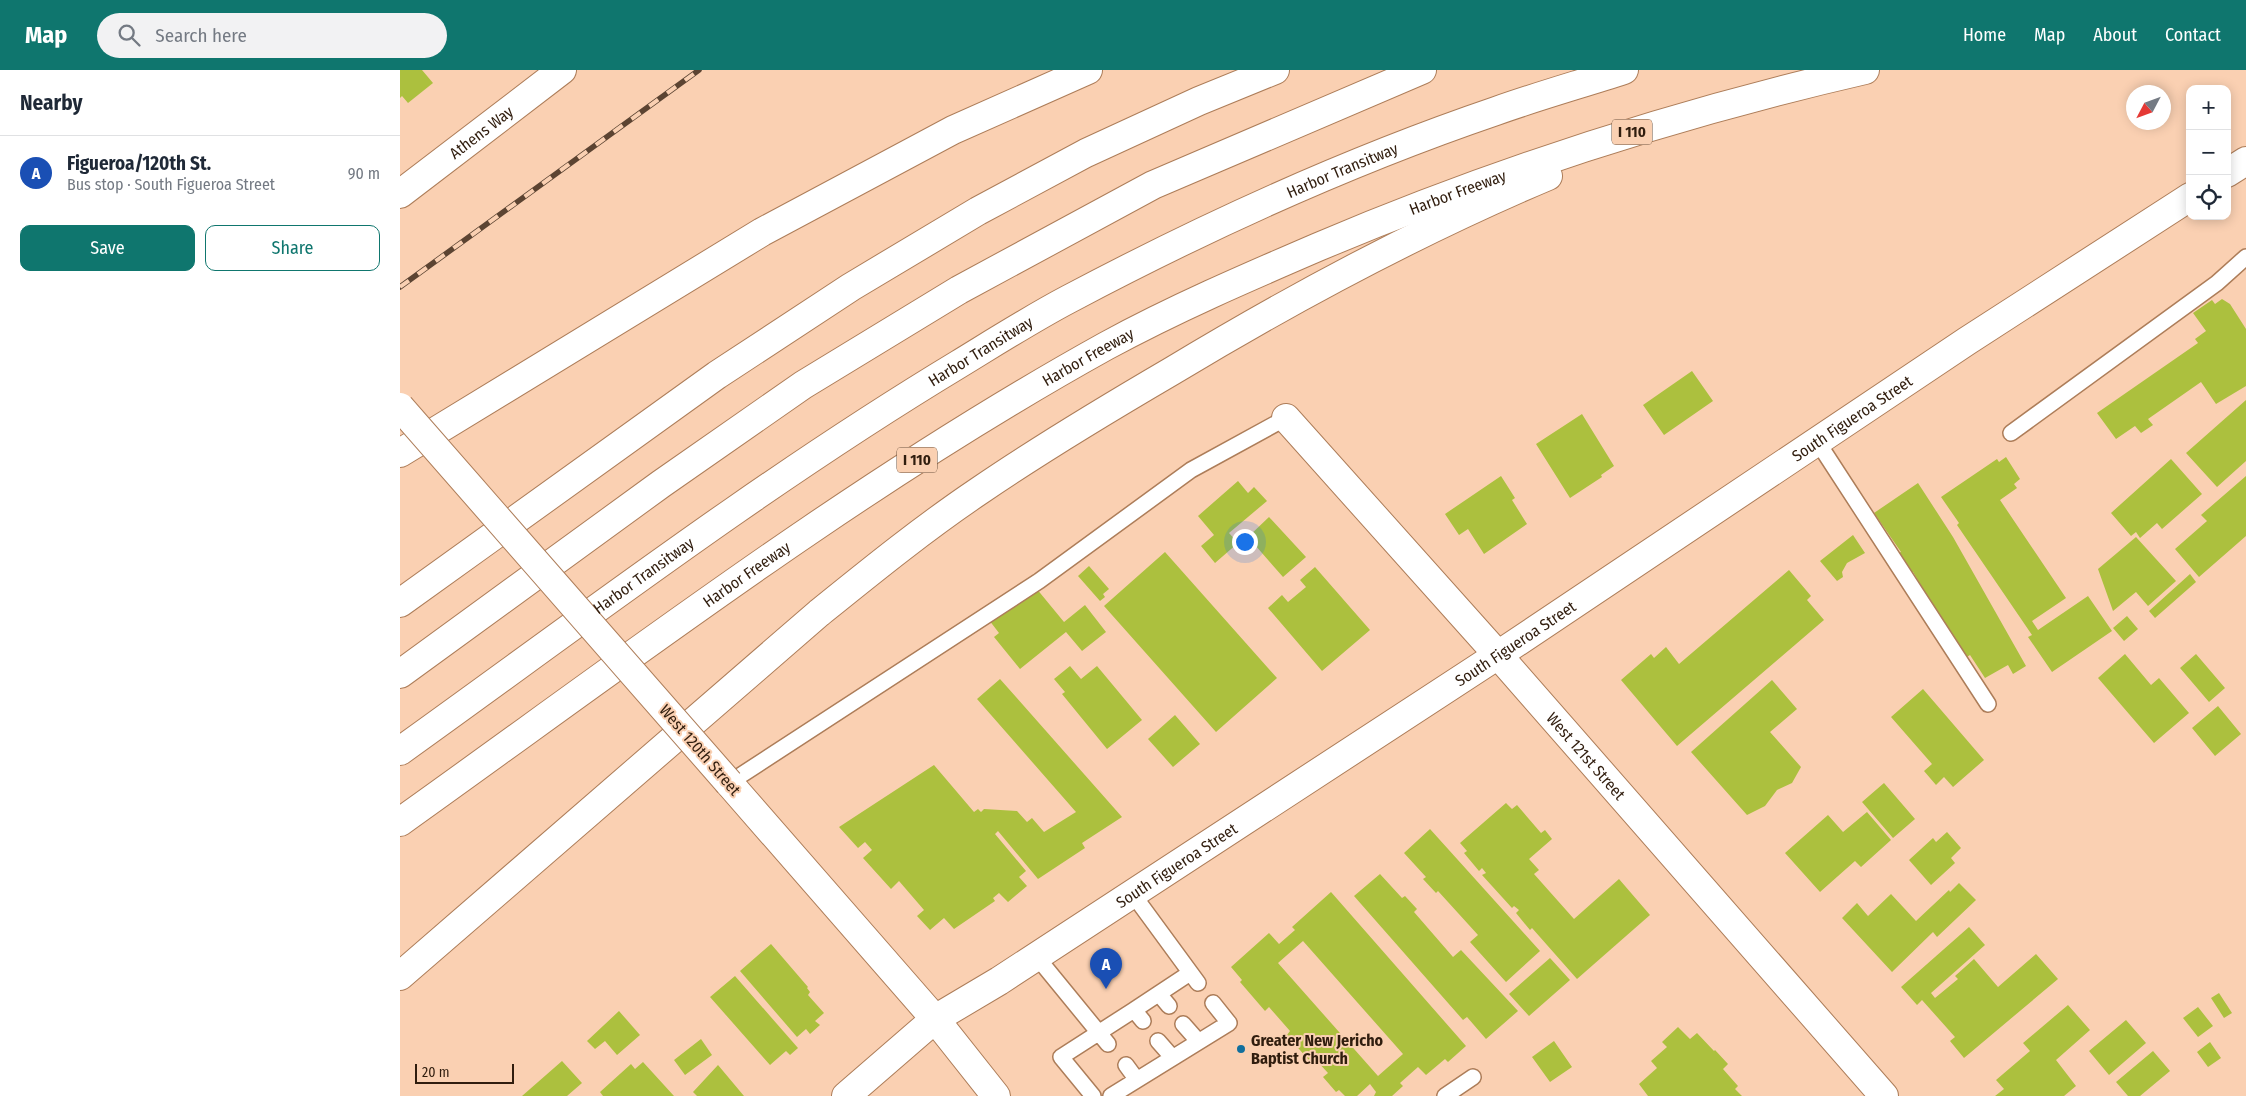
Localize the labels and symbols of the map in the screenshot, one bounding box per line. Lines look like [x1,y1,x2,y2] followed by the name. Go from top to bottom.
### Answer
[2126,85,2171,130] north arrow
[445,101,517,162] street label: Athens Way
[1612,120,1652,144] road number: I 110
[1283,138,1401,202] street label: Harbor Transitway
[1406,165,1509,219] street label: Harbor Freeway
[925,312,1037,390] street label: Harbor Transitway
[1039,323,1138,390] street label: Harbor Freeway
[1788,371,1916,465] street label: South Figueroa Street
[897,448,937,472] road number: I 110
[1232,529,1258,555] your location
[589,532,698,618] street label: Harbor Transitway
[699,537,794,611] street label: Harbor Freeway
[1451,596,1580,690] street label: South Figueroa Street
[655,701,745,800] street label: West 120th Street
[1543,708,1630,804] street label: West 121st Street
[1112,818,1241,912] street label: South Figueroa Street
[1090,948,1122,989] pin: A
[1251,1031,1384,1068] place label: Greater New Jericho Baptist Church
[1235,1043,1247,1055] marker: Greater New Jericho Baptist Church
[415,1061,514,1084] scale bar

